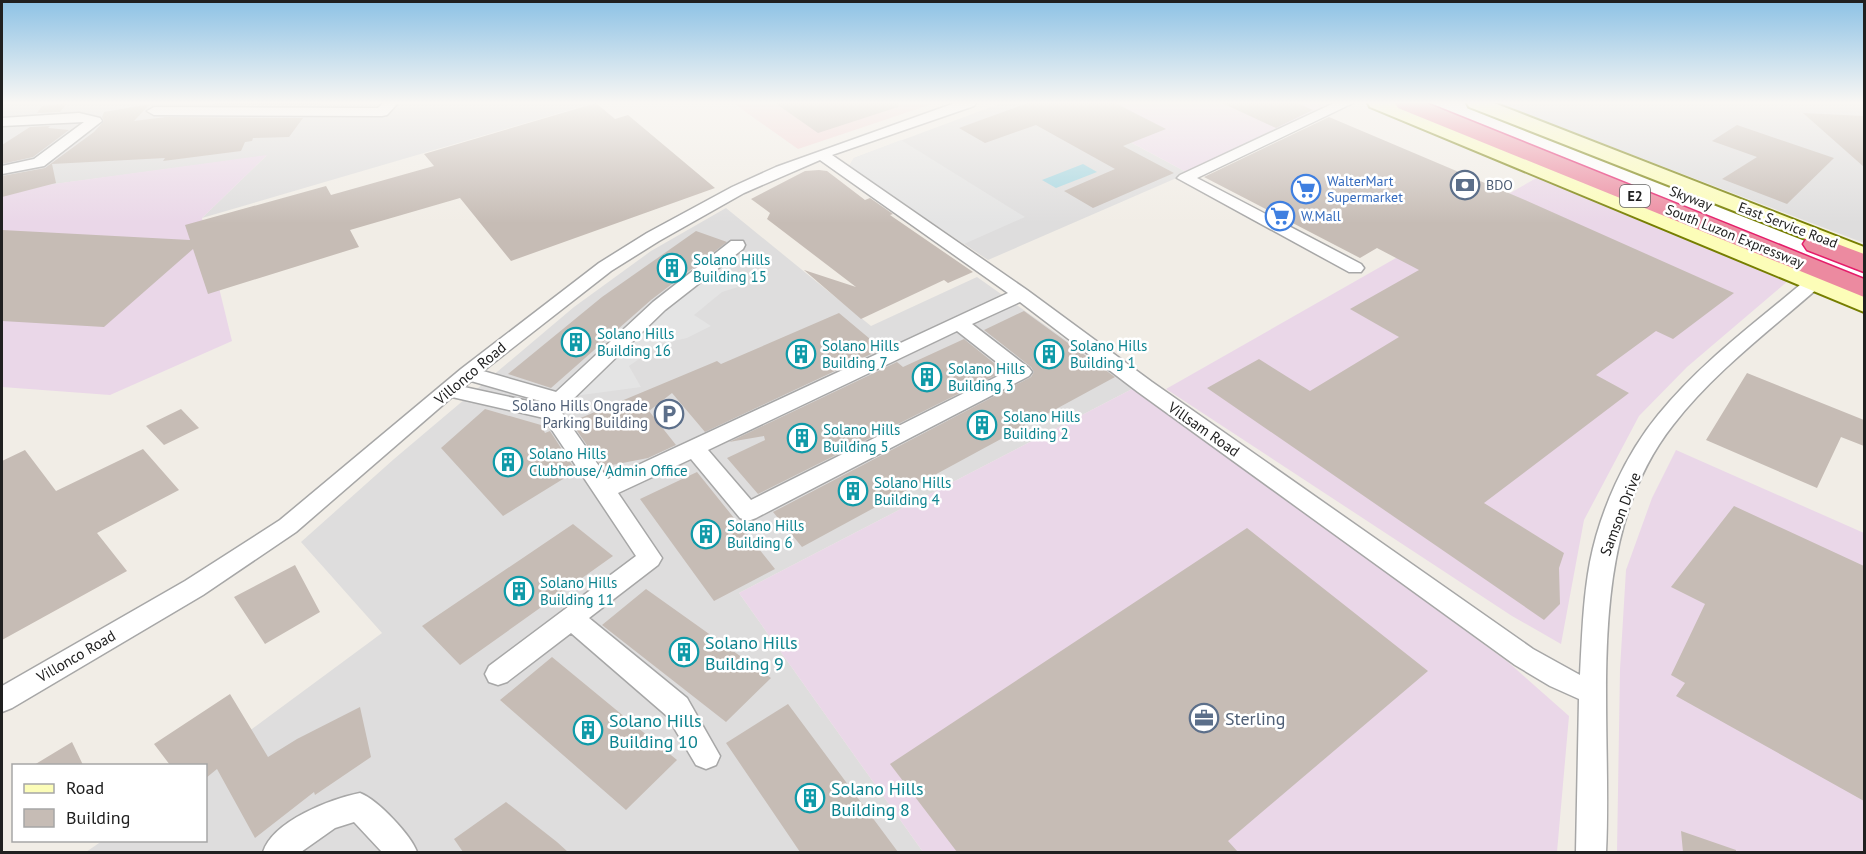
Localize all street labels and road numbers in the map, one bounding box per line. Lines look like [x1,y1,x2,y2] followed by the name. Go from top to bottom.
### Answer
[1667,182,1715,215] street label: Skyway
[1620,185,1650,207] road number: E2
[1736,198,1840,252] street label: East Service Road
[1663,200,1807,272] street label: South Luzon Expressway
[430,338,510,409] street label: Villonco Road
[1164,397,1243,461] street label: Villsam Road
[1595,470,1645,558] street label: Samson Drive
[32,626,119,687] street label: Villonco Road

